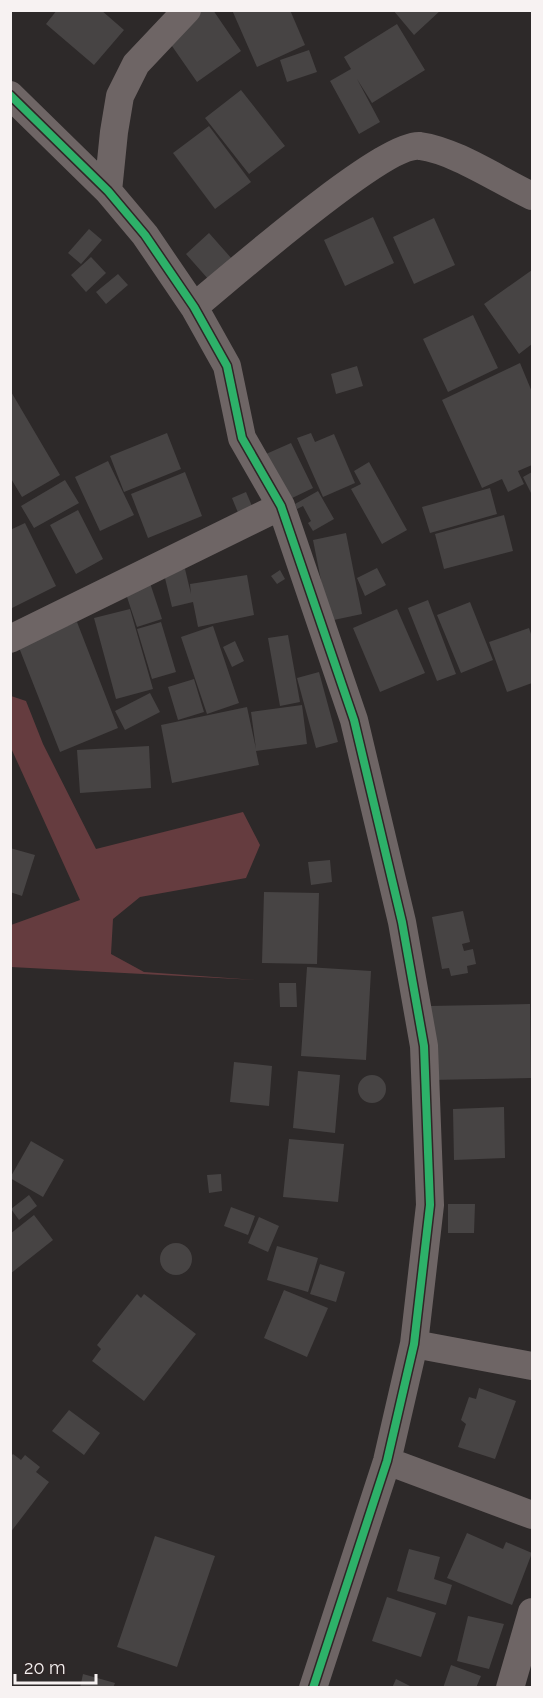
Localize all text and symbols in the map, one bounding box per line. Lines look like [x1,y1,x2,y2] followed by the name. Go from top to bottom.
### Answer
[15,1647,96,1685] scale bar
[24,1657,66,1678] text: 20 m

